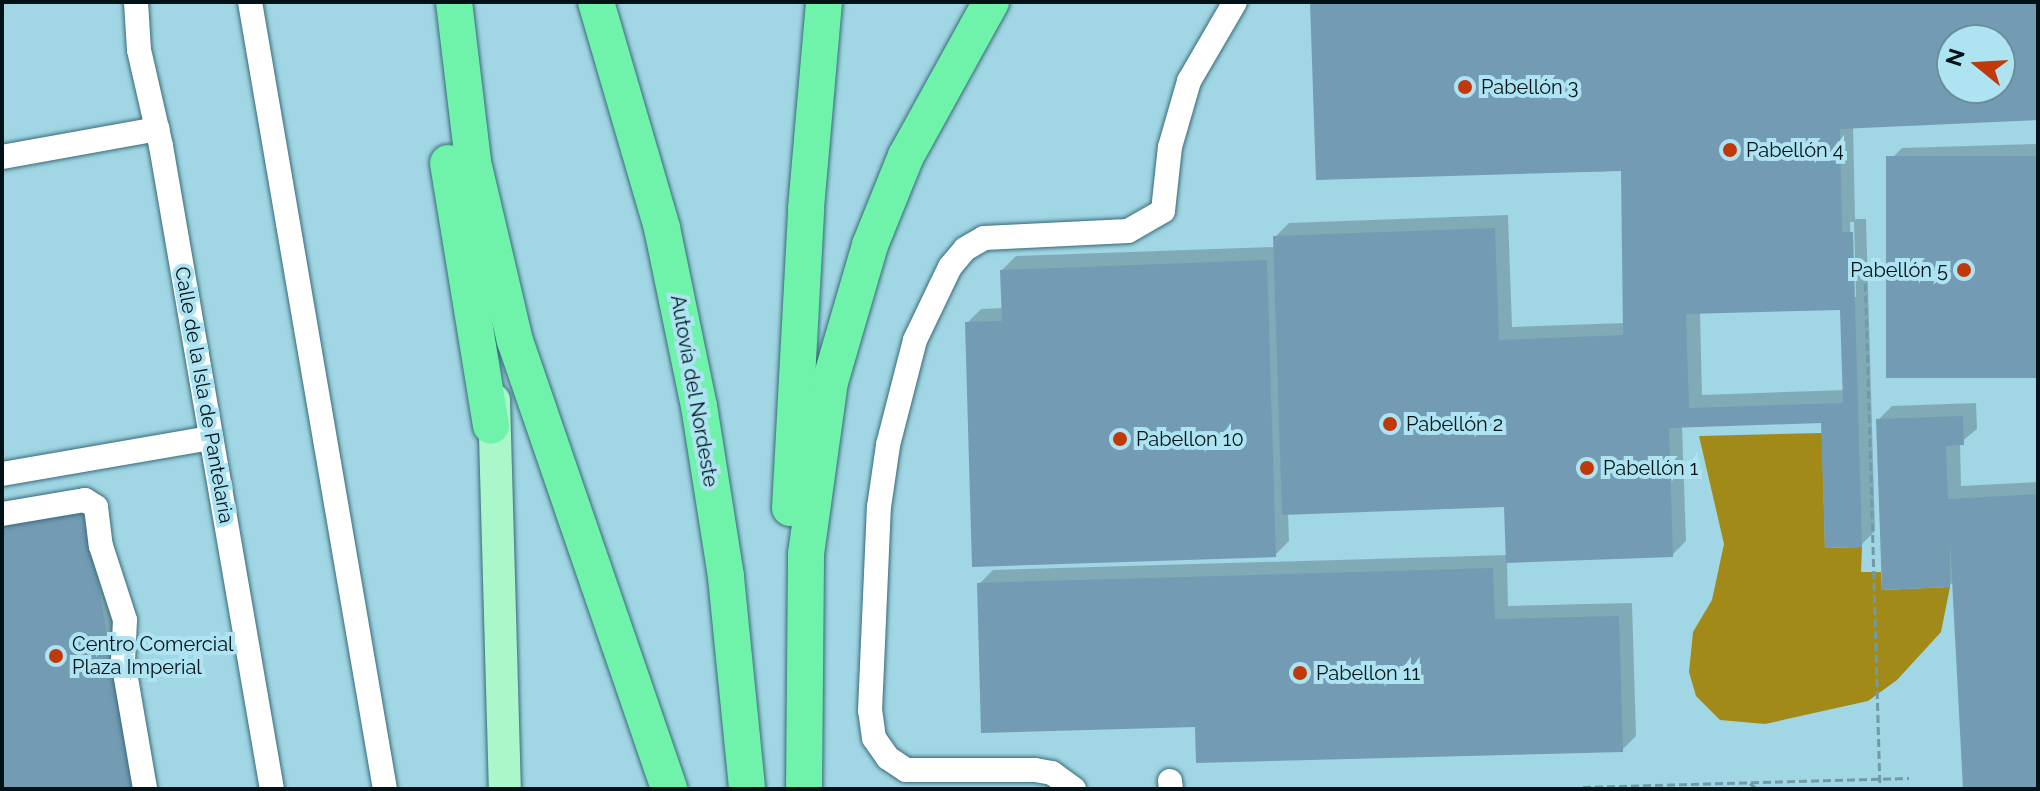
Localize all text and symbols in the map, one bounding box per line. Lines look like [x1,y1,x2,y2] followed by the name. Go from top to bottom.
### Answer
[1936,24,2016,104] north arrow
[1940,45,1970,69] text: N
[1481,75,1579,99] place label: Pabellón 3
[1456,78,1474,96] marker: Pabellón 3
[1746,138,1844,162] place label: Pabellón 4
[1721,141,1739,159] marker: Pabellón 4
[1850,258,1948,282] place label: Pabellón 5
[1955,261,1973,279] marker: Pabellón 5
[170,265,238,525] street label: Calle de la Isla de Pantelaria
[665,293,723,489] street label: Autovía del Nordeste
[1406,412,1503,436] place label: Pabellón 2
[1381,415,1399,433] marker: Pabellón 2
[1136,427,1244,451] place label: Pabellon 10
[1111,430,1129,448] marker: Pabellon 10
[1603,456,1698,480] place label: Pabellón 1
[1578,459,1596,477] marker: Pabellón 1
[72,632,234,679] place label: Centro Comercial Plaza Imperial
[47,647,65,665] marker: Centro Comercial Plaza Imperial
[1316,661,1420,685] place label: Pabellon 11
[1291,664,1309,682] marker: Pabellon 11

